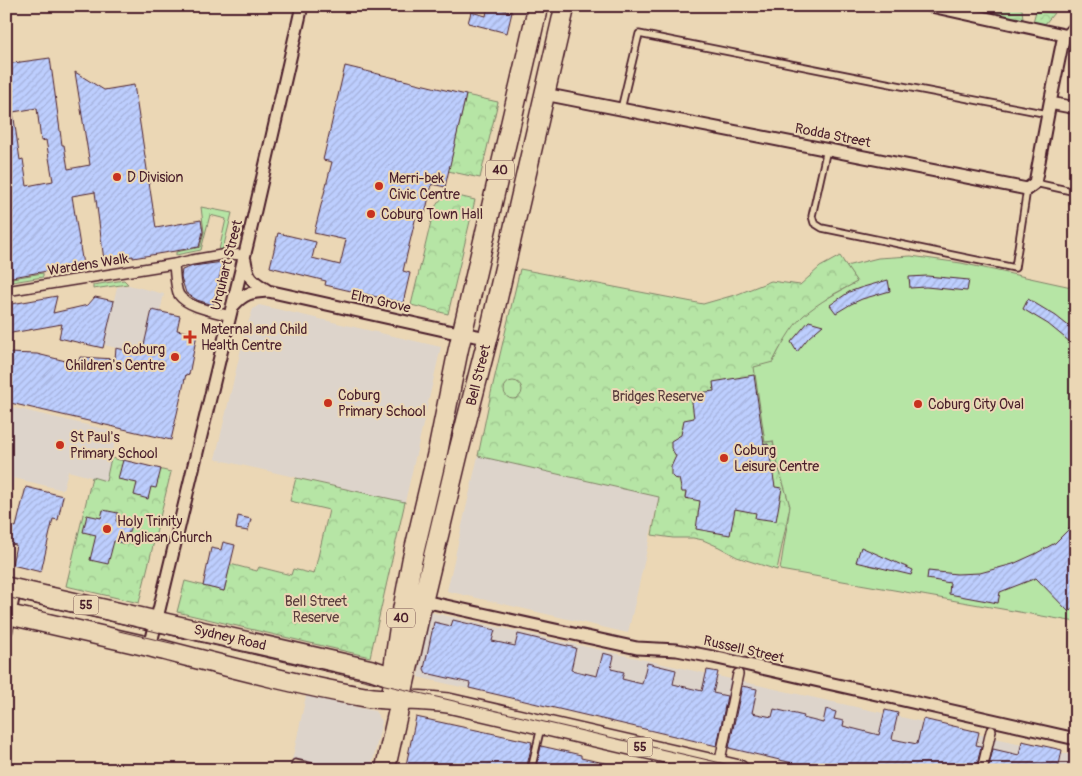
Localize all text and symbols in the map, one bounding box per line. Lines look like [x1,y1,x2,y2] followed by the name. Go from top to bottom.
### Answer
[794,120,873,151] street label: Rodda Street
[486,160,514,180] road number: 40
[127,169,183,186] place label: D Division
[389,170,460,203] place label: Merri-bek Civic Centre
[111,171,123,183] marker: D Division
[373,180,385,192] marker: Merri-bek Civic Centre
[381,206,483,223] place label: Coburg Town Hall
[365,208,377,220] marker: Coburg Town Hall
[207,218,246,312] street label: Urquhart Street
[47,250,130,279] street label: Wardens Walk
[349,286,413,317] street label: Elm Grove
[201,321,308,354] place label: Maternal and Child Health Centre
[183,330,197,344] marker: Maternal and Child Health Centre
[65,341,165,374] place label: Coburg Children's Centre
[463,342,494,407] street label: Bell Street
[169,351,181,363] marker: Coburg Children's Centre
[338,387,426,420] place label: Coburg Primary School
[612,388,704,405] park label: Bridges Reserve
[928,396,1024,413] place label: Coburg City Oval
[322,397,334,409] marker: Coburg Primary School
[912,398,924,410] marker: Coburg City Oval
[70,429,158,462] place label: St Paul's Primary School
[54,439,66,451] marker: St Paul's Primary School
[734,442,819,475] place label: Coburg Leisure Centre
[718,452,730,464] marker: Coburg Leisure Centre
[117,513,212,546] place label: Holy Trinity Anglican Church
[101,523,113,535] marker: Holy Trinity Anglican Church
[285,593,348,626] park label: Bell Street Reserve
[74,596,98,614] road number: 55
[387,608,415,628] road number: 40
[192,621,268,654] street label: Sydney Road
[702,632,786,667] street label: Russell Street
[628,738,652,756] road number: 55

